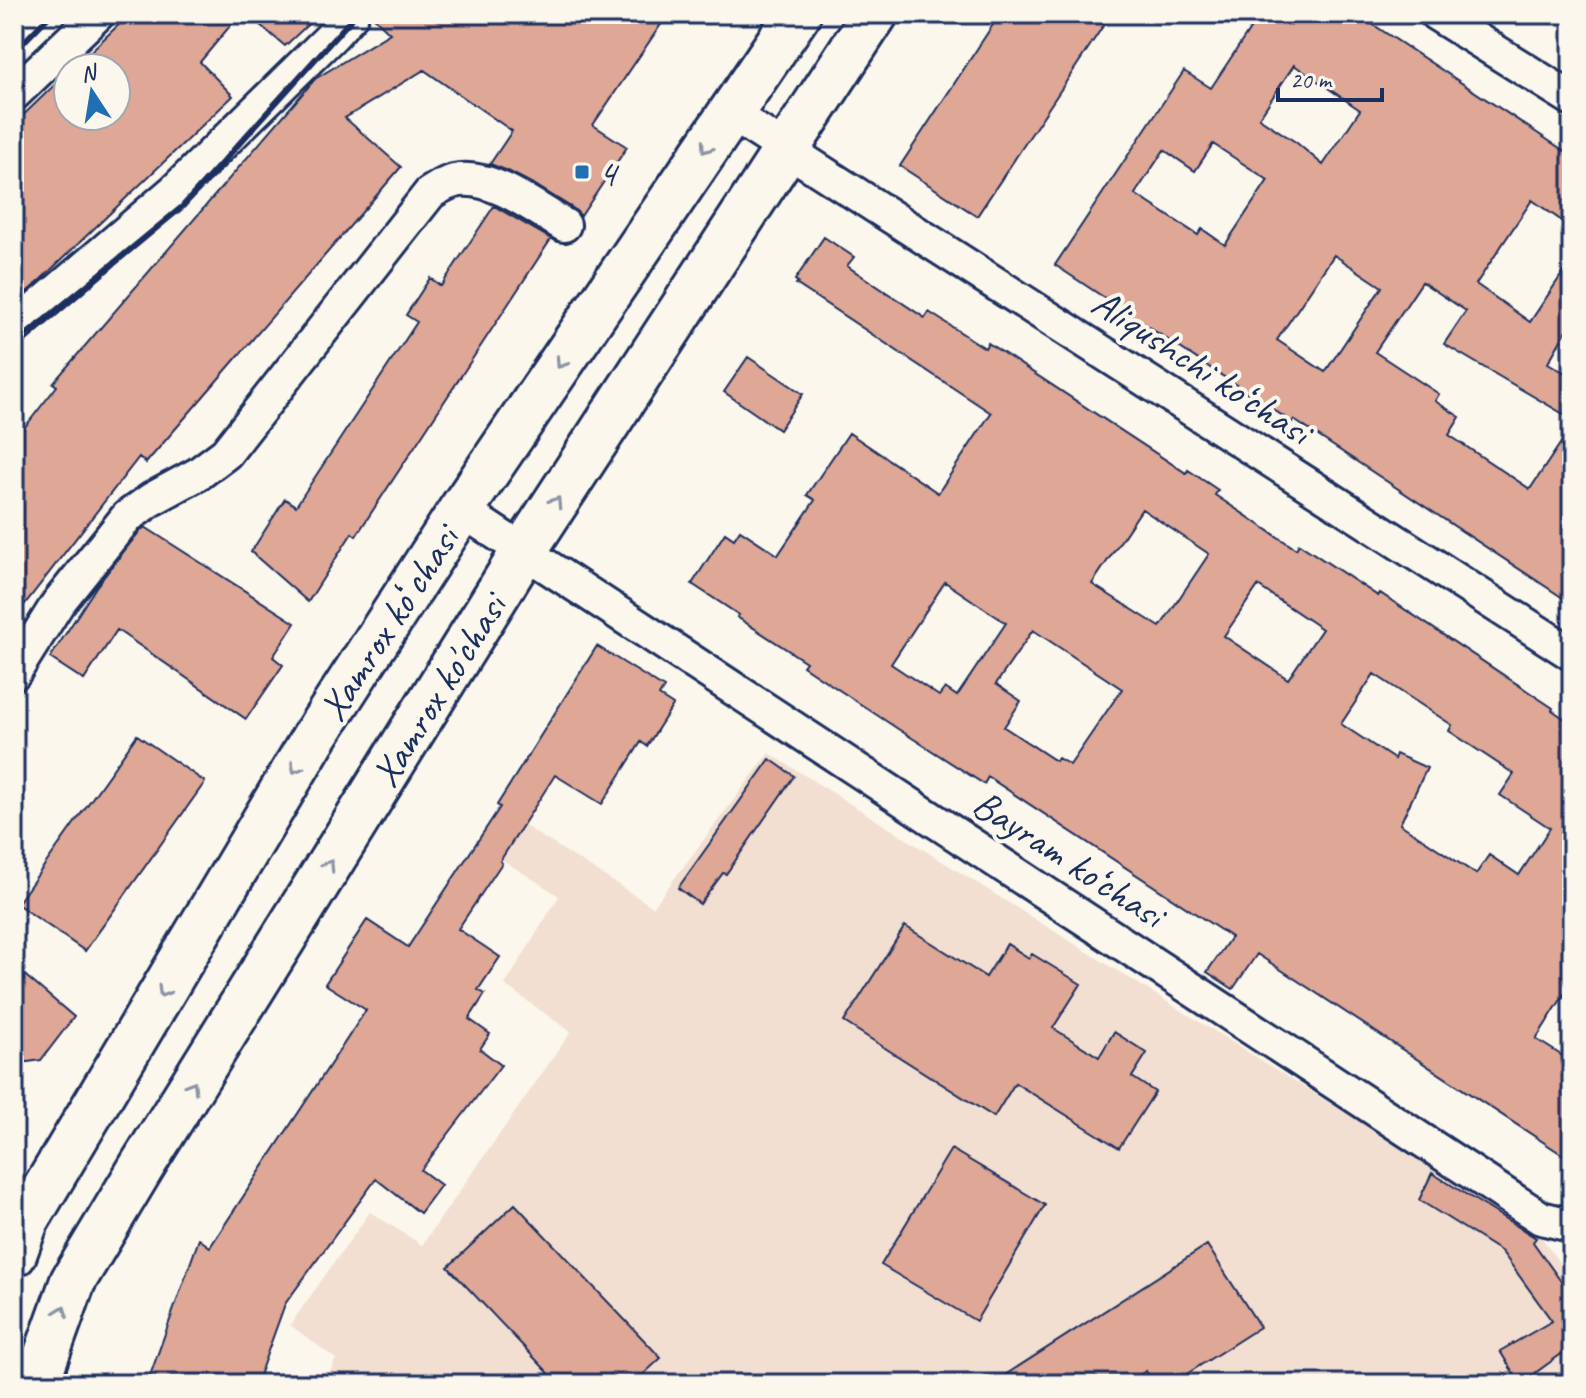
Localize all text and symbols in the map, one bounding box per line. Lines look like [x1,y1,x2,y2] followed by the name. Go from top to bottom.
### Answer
[52,52,132,132] north arrow
[1278,52,1382,102] scale bar
[78,58,101,89] text: N
[1290,65,1333,95] text: 20 m
[701,139,716,153] one-way arrow
[598,148,620,198] place label: 4
[573,163,591,181] marker: 4
[1083,278,1324,458] street label: Aliqushchi ko‘chasi
[555,354,570,369] one-way arrow
[546,496,561,511] one-way arrow
[308,513,473,730] street label: Xamrox koʻchasi
[360,581,520,796] street label: Xamrox ko'chasi
[290,759,306,774] one-way arrow
[963,779,1177,942] street label: Bayram ko‘chasi
[320,859,335,874] one-way arrow
[157,983,173,998] one-way arrow
[183,1080,198,1095] one-way arrow
[53,1304,69,1318] one-way arrow

